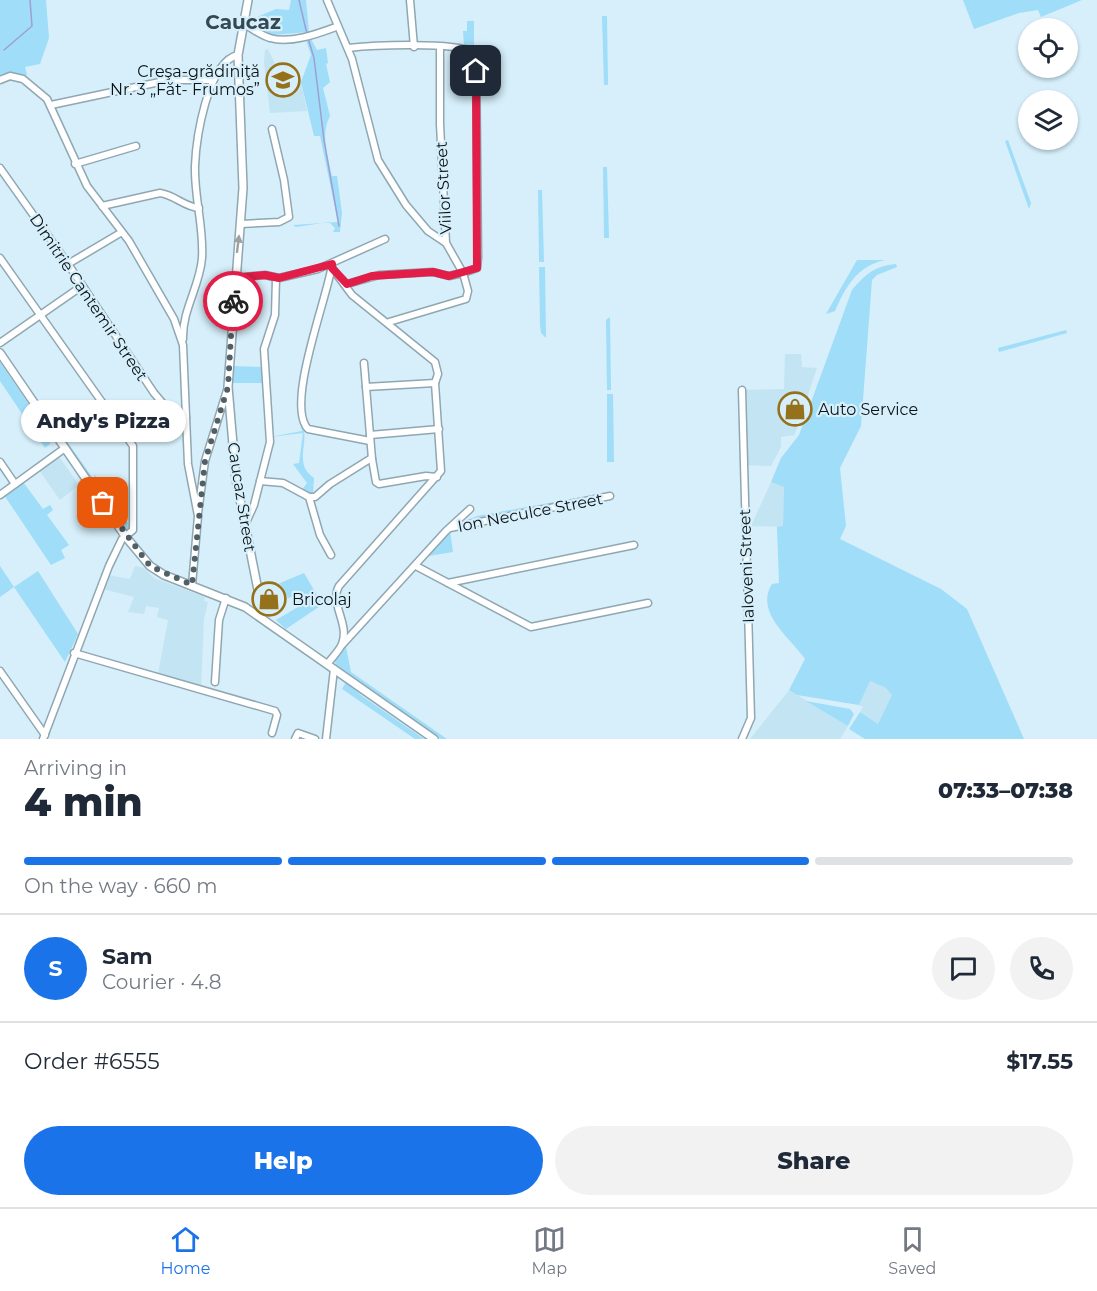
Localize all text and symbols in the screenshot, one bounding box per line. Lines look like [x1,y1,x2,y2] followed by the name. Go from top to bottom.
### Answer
[205,10,281,34] district label: Caucaz
[1018,18,1078,150] map controls
[1018,18,1078,78] button: locate
[450,45,501,96] pin
[459,54,492,87] icon: home
[110,62,260,99] place label: Creşa-grădiniţă Nr. 3 „Făt- Frumos”
[265,62,301,98] school or university icon: Creşa-grădiniţă Nr. 3 „Făt- Frumos”
[1018,90,1078,150] button: layers
[432,141,455,235] street label: Viilor Street
[26,210,152,385] street label: Dimitrie Cantemir Street
[234,235,243,254] one-way arrow
[203,271,263,331] courier
[217,285,250,318] icon: bike
[777,391,813,427] shop icon: Auto Service
[818,400,918,419] place label: Auto Service
[21,401,186,443] callout: Andy's Pizza
[37,409,170,433] text: Andy's Pizza
[223,441,260,554] street label: Caucaz Street
[77,477,128,528] pin
[86,486,119,519] icon: bag
[456,489,605,536] street label: Ion Neculce Street
[735,508,758,623] street label: Ialoveni Street
[251,581,287,617] shop icon: Bricolaj
[292,590,352,609] place label: Bricolaj
[24,756,127,780] text: Arriving in
[938,777,1073,804] text: 07:33–07:38
[24,778,143,826] text: 4 min
[24,874,218,898] text: On the way · 660 m
[932,937,995,1000] button: chat
[1010,937,1073,1000] button: phone
[102,943,153,970] text: Sam
[48,955,63,982] text: S
[102,970,221,994] text: Courier · 4.8
[24,1048,160,1075] text: Order #6555
[1006,1048,1073,1075] text: $17.55
[24,1126,543,1195] button: Help
[555,1126,1073,1195] button: Share
[161,1223,210,1278] tab: Home
[532,1223,567,1278] tab: Map
[888,1223,936,1278] tab: Saved

